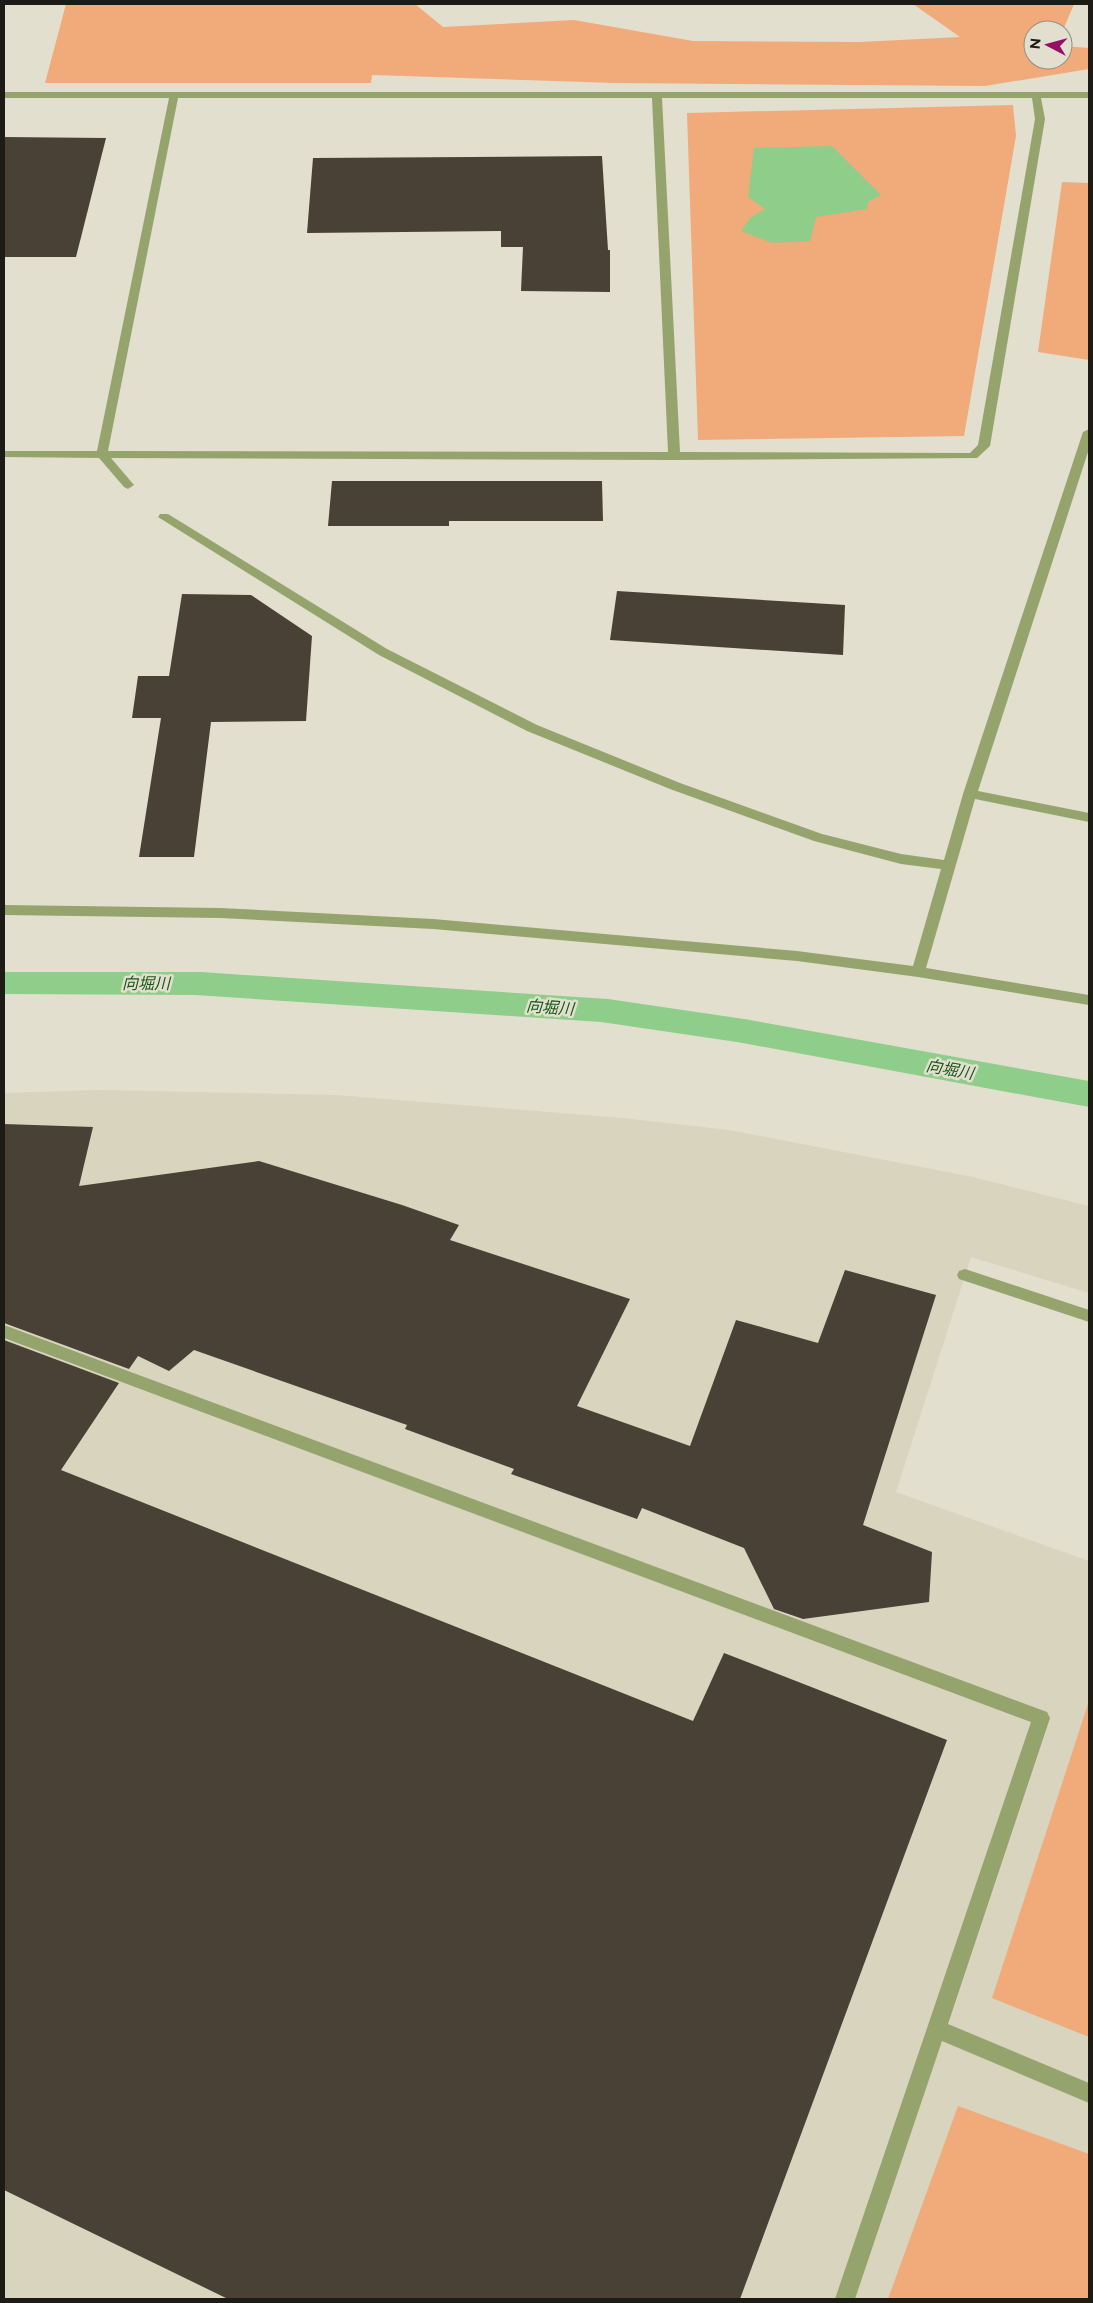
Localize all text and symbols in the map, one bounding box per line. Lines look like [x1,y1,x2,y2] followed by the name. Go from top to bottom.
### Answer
[1023,20,1073,70] north arrow
[1026,37,1045,50] text: N
[122,974,172,993] water label: 向堀川
[525,996,577,1019] water label: 向堀川
[925,1056,977,1083] water label: 向堀川

